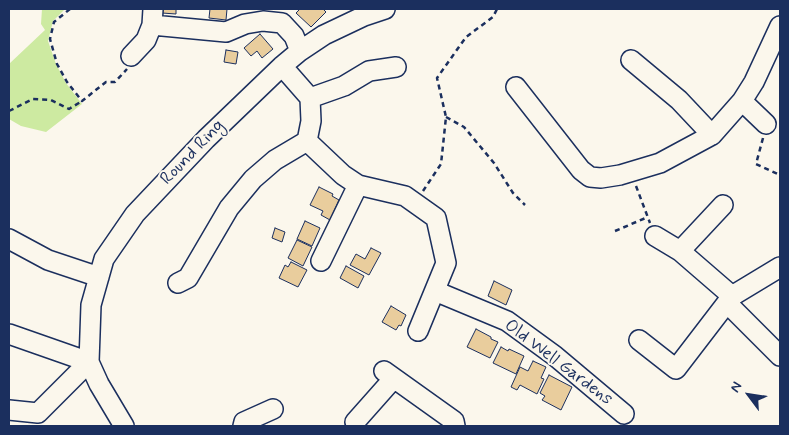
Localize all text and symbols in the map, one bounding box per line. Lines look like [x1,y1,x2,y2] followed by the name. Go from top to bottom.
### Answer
[157,116,229,190] street label: Round Ring
[500,315,616,411] street label: Old Well Gardens
[724,370,774,420] north arrow
[726,379,746,396] text: N

